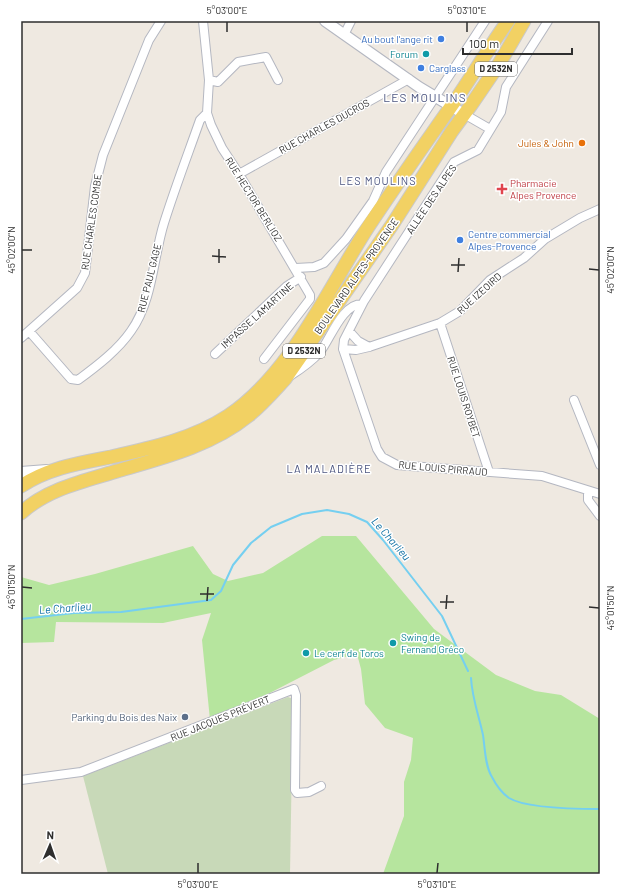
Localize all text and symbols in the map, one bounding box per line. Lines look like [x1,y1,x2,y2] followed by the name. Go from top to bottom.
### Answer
[206,4,248,16] text: 5°03'00"E
[448,4,486,16] text: 5°03'10"E
[463,30,572,56] scale bar
[361,33,433,45] place label: Au bout l'ange rit
[436,34,446,44] marker: Au bout l'ange rit
[469,36,499,50] text: 100 m
[390,48,418,60] place label: Forum
[421,49,431,59] marker: Forum
[429,62,466,74] place label: Carglass
[475,62,517,76] road number: D 2532N
[416,63,426,73] marker: Carglass
[383,90,467,104] district label: LES MOULINS
[277,96,372,156] street label: RUE CHARLES DUCROS
[518,137,574,149] place label: Jules & John
[577,138,587,148] marker: Jules & John
[223,155,285,243] street label: RUE HECTOR BERLIOZ
[403,162,459,236] street label: ALLÉE DES ALPES
[78,173,104,271] street label: RUE CHARLES COMBE
[339,174,417,187] district label: LES MOULINS
[510,177,576,201] place label: Pharmacie Alpes Provence
[497,184,507,194] marker: Pharmacie Alpes Provence
[311,216,401,336] street label: BOULEVARD ALPES-PROVENCE
[5,226,17,274] text: 45°02'00"N
[468,228,551,252] place label: Centre commercial Alpes-Provence
[455,235,465,245] marker: Centre commercial Alpes-Provence
[135,242,163,314] street label: RUE PAUL GAGE
[604,246,616,294] text: 45°02'00"N
[454,270,504,316] street label: RUE IZEOIRD
[218,279,296,351] street label: IMPASSE LAMARTINE
[283,344,325,358] road number: D 2532N
[445,355,483,440] street label: RUE LOUIS ROYBET
[398,458,488,478] street label: RUE LOUIS PIRRAUD
[286,462,372,475] district label: LA MALADIÈRE
[369,515,414,563] water label: Le Charlieu
[5,565,17,609] text: 45°01'50"N
[604,586,616,630] text: 45°01'50"N
[38,599,92,616] water label: Le Charlieu
[401,631,464,655] place label: Swing de Fernand Gréco
[388,638,398,648] marker: Swing de Fernand Gréco
[314,647,384,659] place label: Le cerf de Toros
[301,648,311,658] marker: Le cerf de Toros
[169,692,272,743] street label: RUE JACQUES PRÉVERT
[71,711,177,723] place label: Parking du Bois des Naix
[180,712,190,722] marker: Parking du Bois des Naix
[30,825,70,865] north arrow
[46,828,54,841] text: N
[177,878,219,890] text: 5°03'00"E
[418,878,456,890] text: 5°03'10"E

